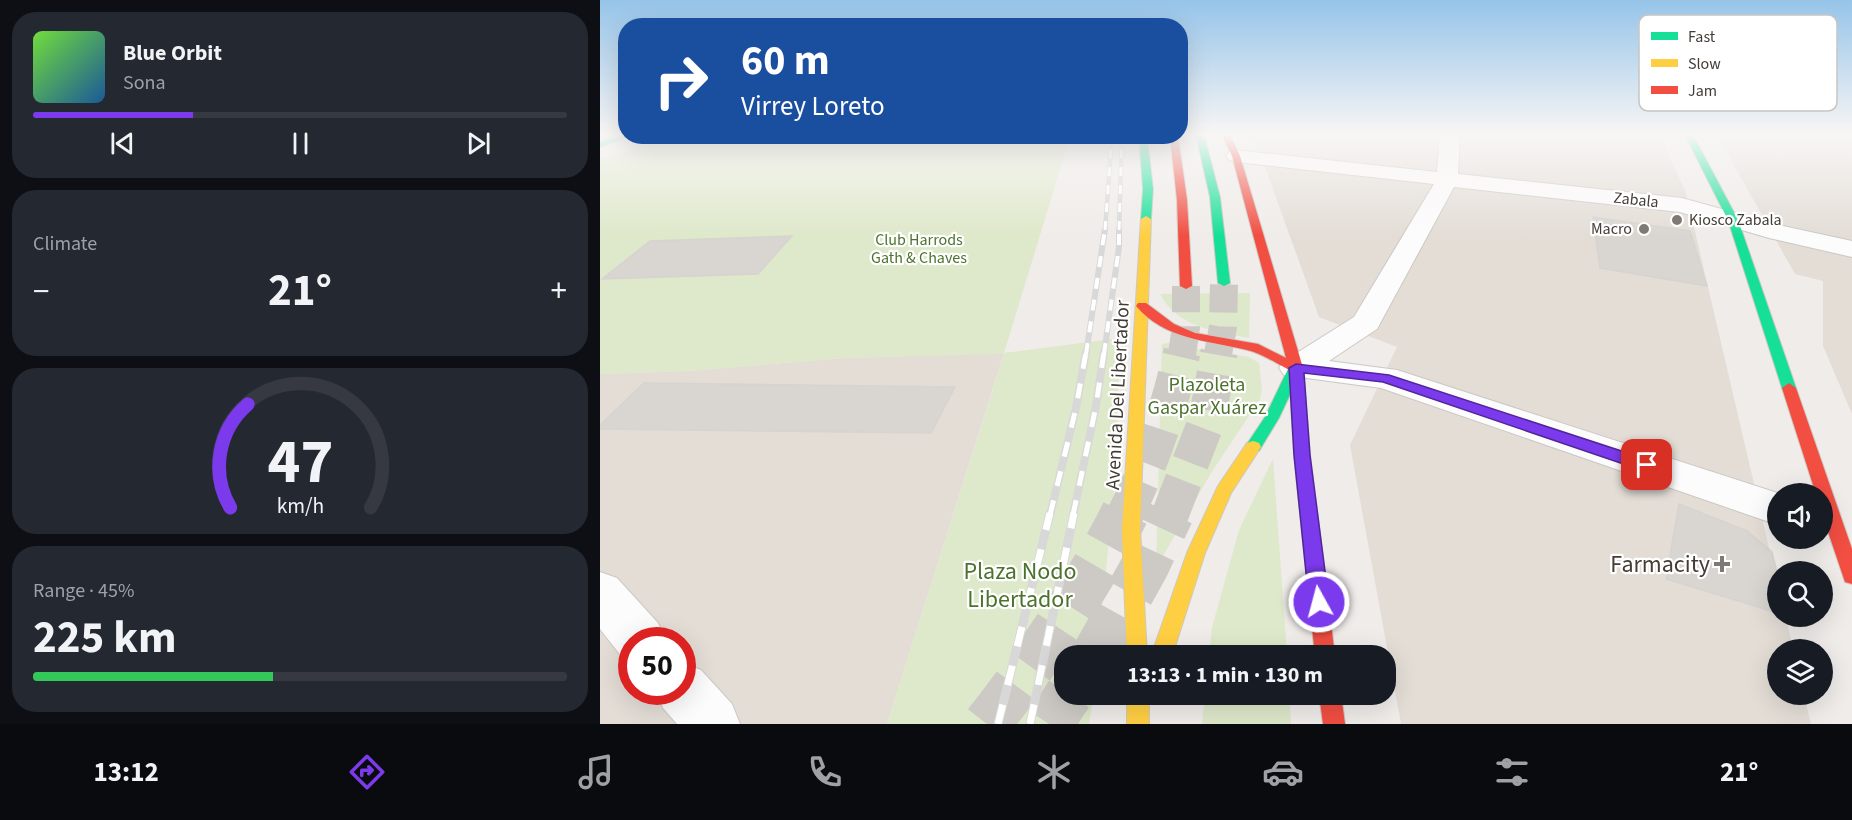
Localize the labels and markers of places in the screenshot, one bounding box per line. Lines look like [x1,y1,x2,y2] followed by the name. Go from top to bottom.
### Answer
[1689,209,1782,231] place label: Kiosco Zabala
[1670,213,1684,227] marker: Kiosco Zabala
[1591,218,1632,240] place label: Macro
[1637,222,1651,236] marker: Macro
[1621,439,1672,490] pin
[1610,547,1710,582] place label: Farmacity
[1715,557,1729,571] marker: Farmacity

